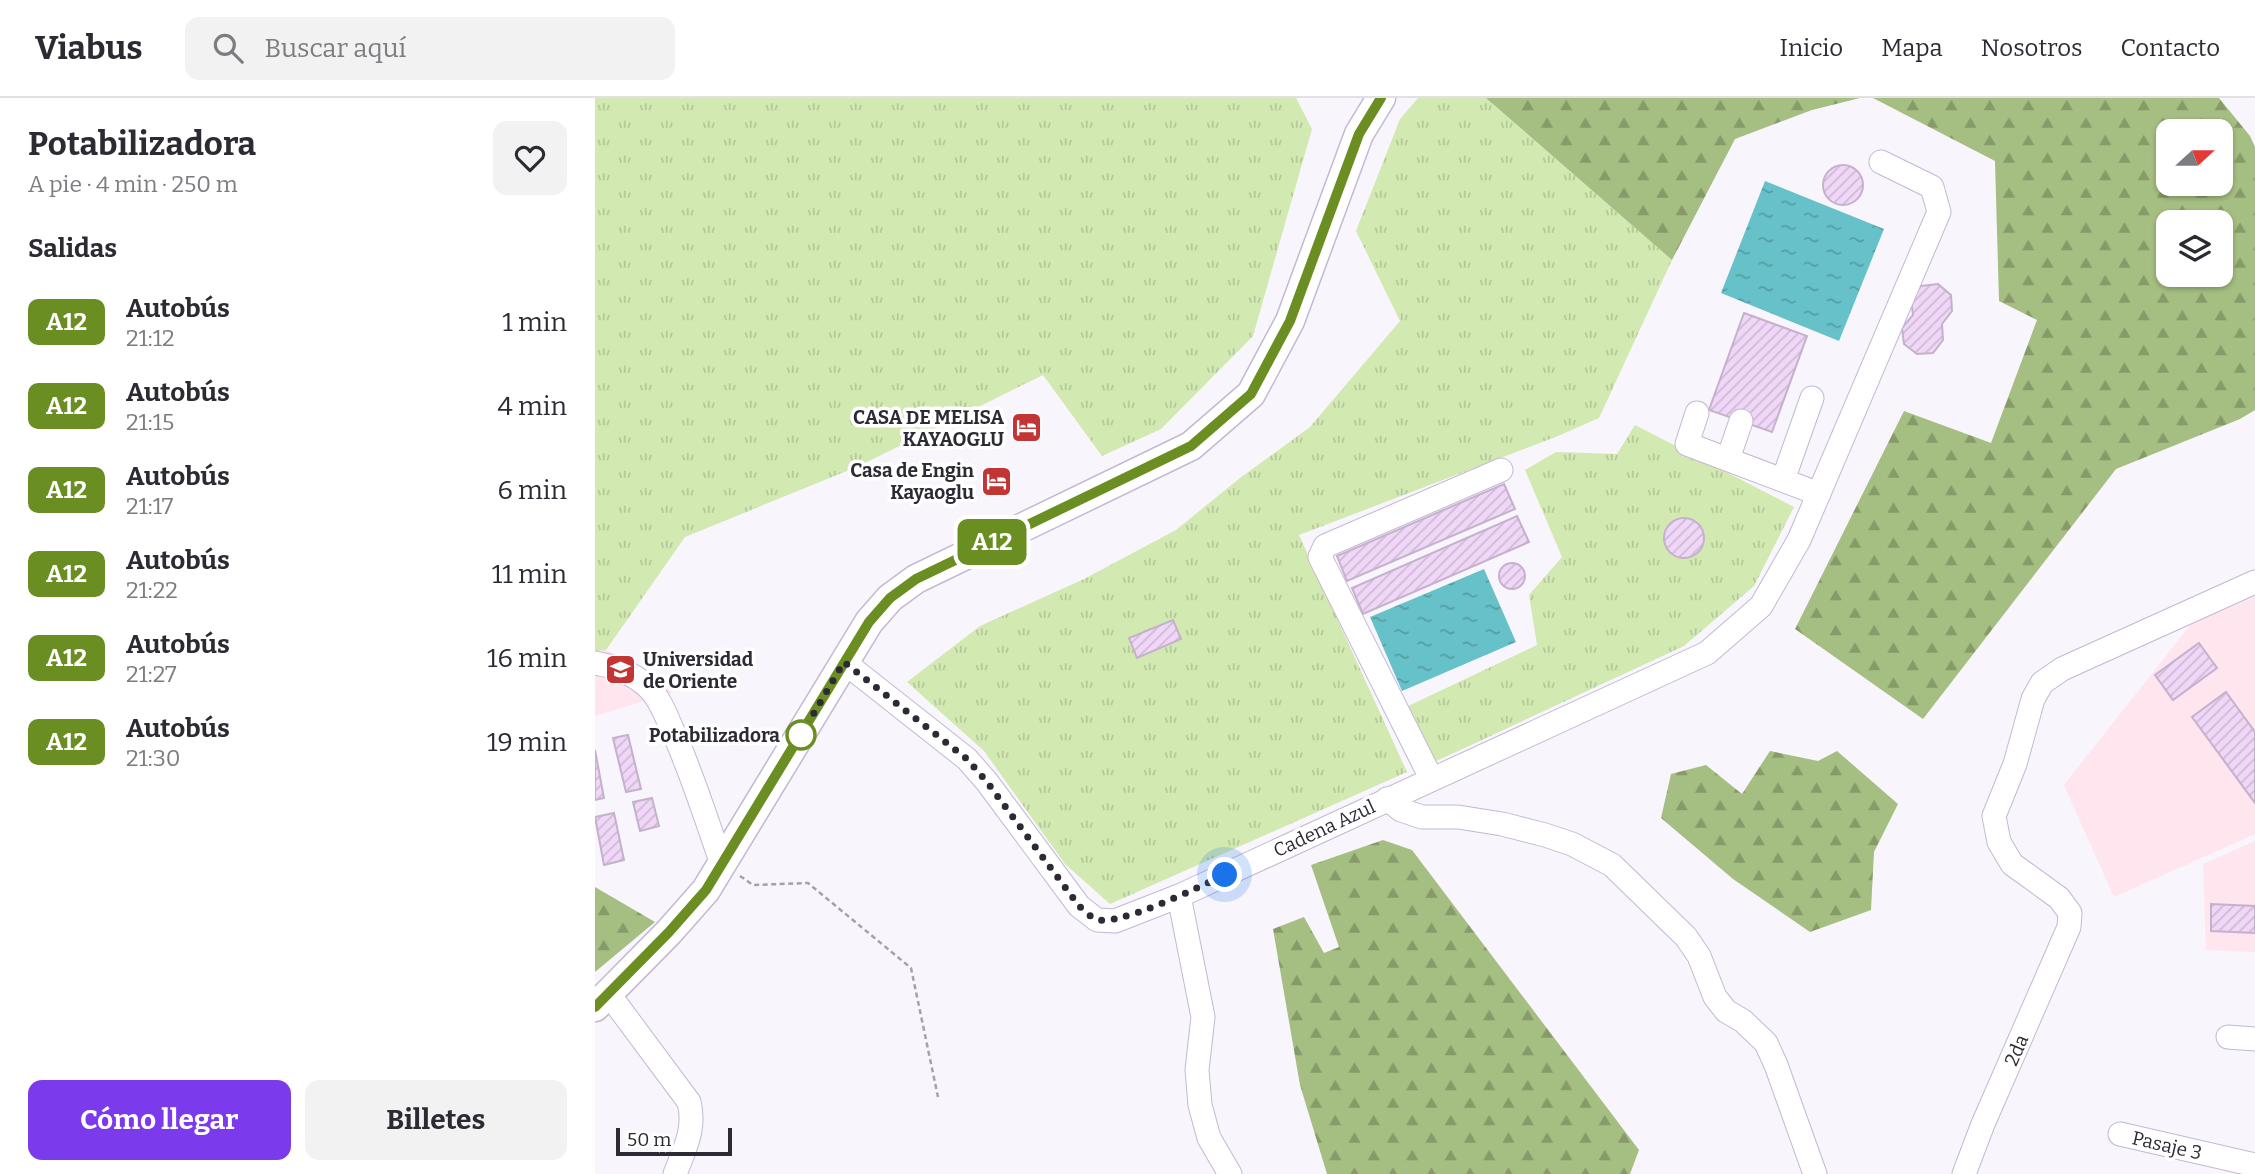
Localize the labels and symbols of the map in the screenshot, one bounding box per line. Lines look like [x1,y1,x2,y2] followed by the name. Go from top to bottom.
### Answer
[2156,119,2233,196] north arrow
[853,406,1004,451] place label: CASA DE MELISA KAYAOGLU
[1010,411,1044,445] hotel icon: CASA DE MELISA KAYAOGLU
[850,459,975,504] place label: Casa de Engin Kayaoglu
[980,464,1014,498] hotel icon: Casa de Engin Kayaoglu
[952,519,1032,565] line badge: A12
[643,648,754,693] place label: Universidad de Oriente
[603,653,637,687] school or university icon: Universidad de Oriente
[786,720,816,750] marker: Potabilizadora
[649,724,780,747] place label: Potabilizadora
[1270,795,1379,862] street label: Cadena Azul
[1207,857,1242,892] your location
[1999,1030,2034,1069] street label: 2da
[616,1125,731,1157] scale bar
[2130,1126,2204,1165] street label: Pasaje 3

